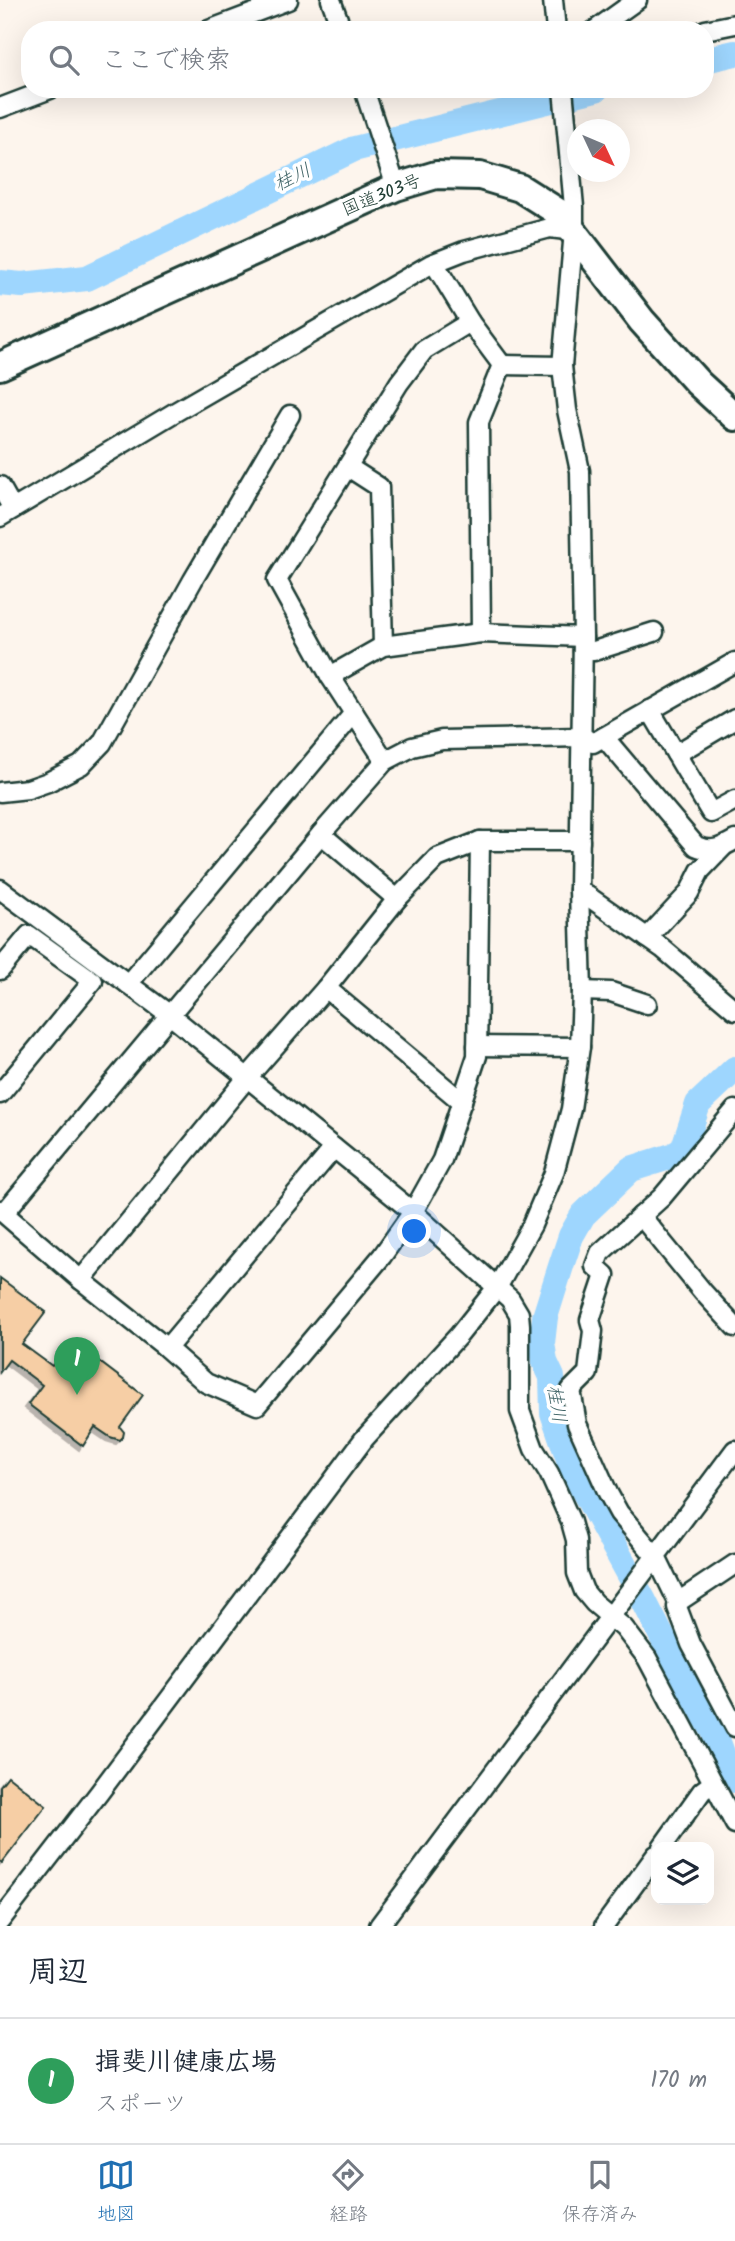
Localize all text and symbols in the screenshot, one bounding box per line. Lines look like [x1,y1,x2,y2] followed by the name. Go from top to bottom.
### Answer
[21,21,714,98] search box
[101,40,231,82] text: ここで検索
[45,41,83,79] icon: search
[567,119,630,182] north arrow
[269,156,317,200] water label: 桂川
[338,167,426,225] street label: 国道303号
[397,1214,431,1248] your location
[54,1337,100,1395] pin: 1
[538,1383,574,1425] water label: 桂川
[651,1842,714,1905] map controls
[651,1842,714,1905] button: layers
[28,1949,88,1997] text: 周辺
[95,2042,277,2084] text: 揖斐川健康広場
[48,2063,54,2099] text: 1
[650,2063,707,2099] text: 170 m
[95,2087,187,2123] text: スポーツ
[97,2156,135,2230] tab: 地図
[329,2156,368,2230] tab: 経路
[562,2156,638,2230] tab: 保存済み

